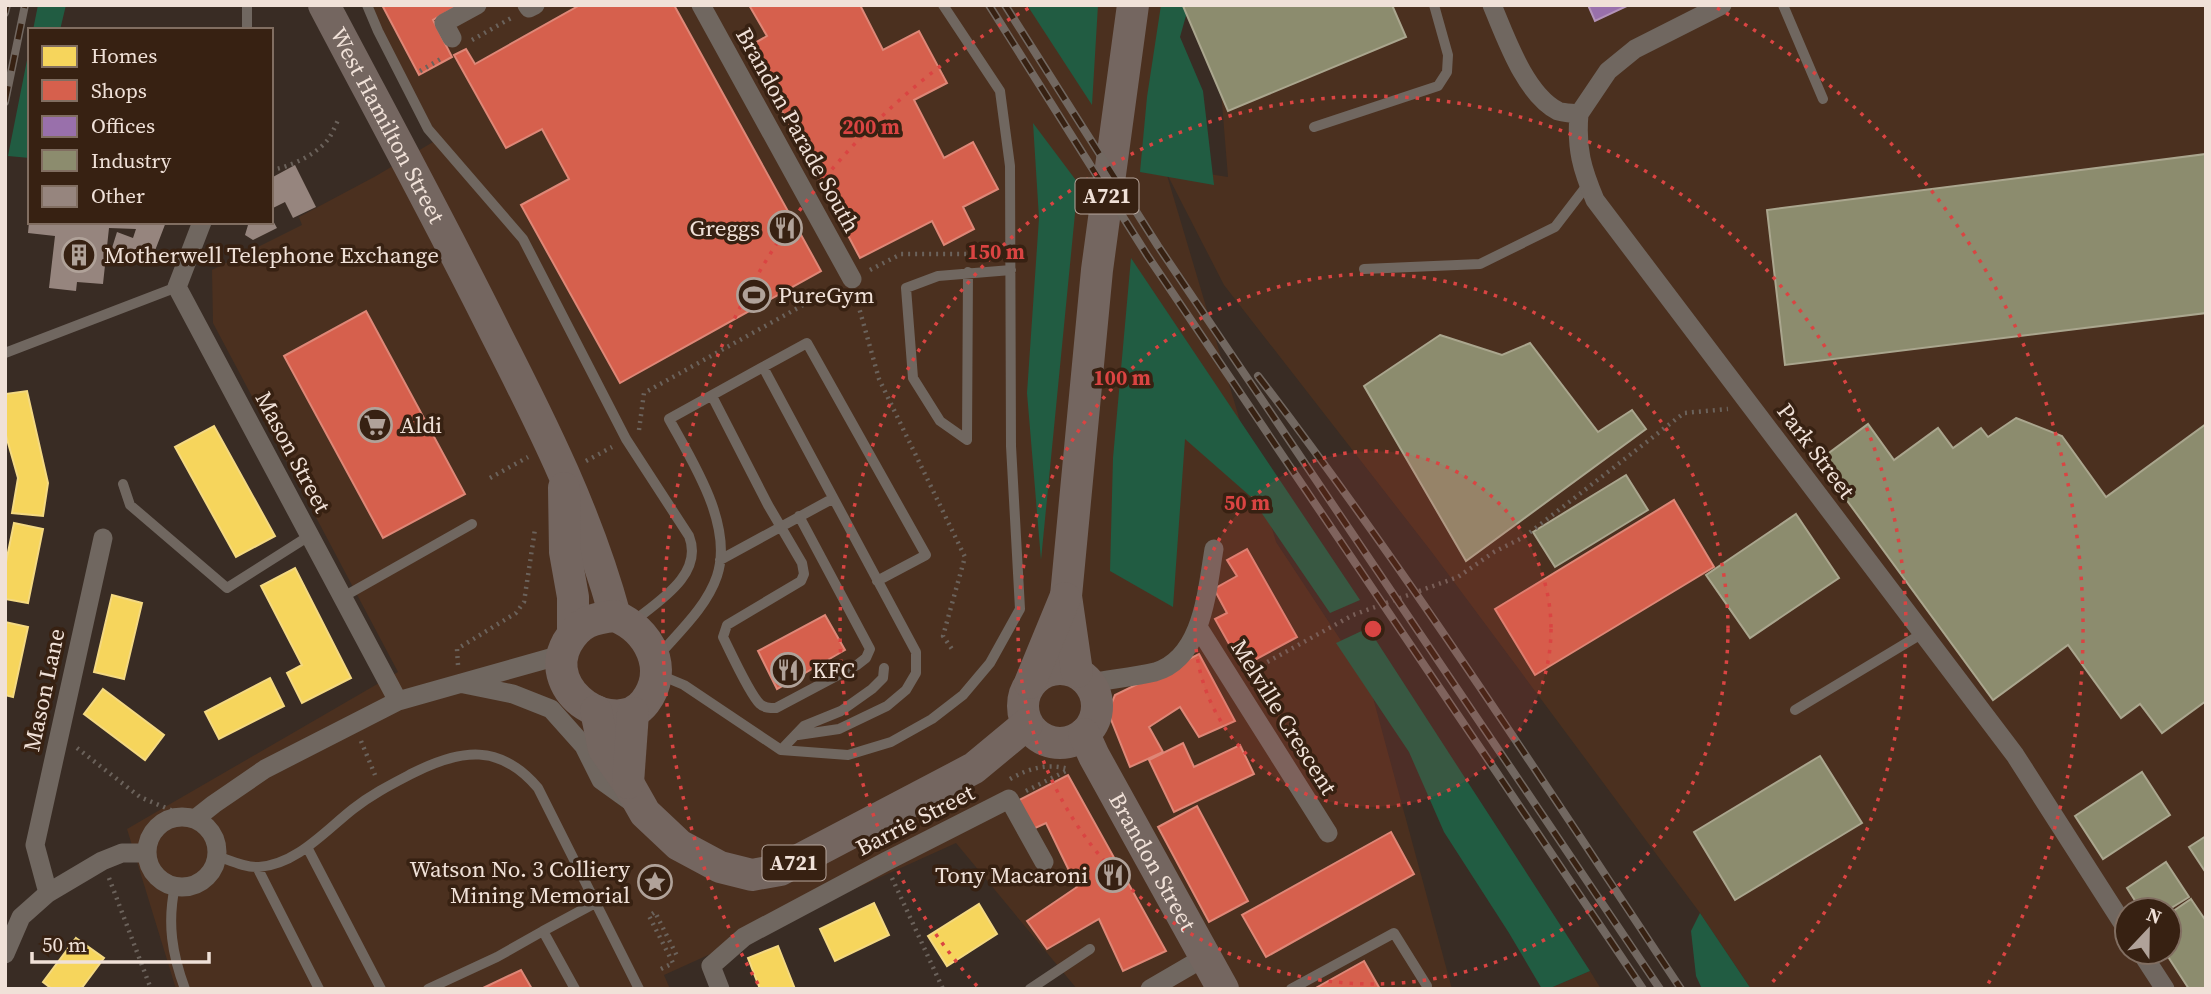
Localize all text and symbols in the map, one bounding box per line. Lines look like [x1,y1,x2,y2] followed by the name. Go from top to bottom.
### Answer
[323,22,453,229] street label: West Hamilton Street
[728,22,868,238] street label: Brandon Parade South
[28,28,273,224] legend
[91,41,157,70] text: Homes
[91,76,147,105] text: Shops
[91,111,155,140] text: Offices
[842,112,900,141] text: 200 m
[91,146,171,175] text: Industry
[1076,178,1138,214] road number: A721
[91,181,145,210] text: Other
[766,209,804,247] restaurant icon: Greggs
[690,212,760,244] place label: Greggs
[60,236,98,274] building icon: Motherwell Telephone Exchange
[967,237,1025,266] text: 150 m
[104,239,439,271] place label: Motherwell Telephone Exchange
[735,276,773,314] sports icon: PureGym
[778,279,875,311] place label: PureGym
[1093,363,1151,392] text: 100 m
[248,386,339,519] street label: Mason Street
[1770,397,1863,506] street label: Park Street
[356,406,394,444] supermarket icon: Aldi
[400,409,442,441] place label: Aldi
[1224,488,1270,517] text: 50 m
[1361,617,1385,641] centre of rings
[15,626,73,754] street label: Mason Lane
[1223,633,1345,801] street label: Melville Crescent
[769,651,807,689] restaurant icon: KFC
[812,654,855,686] place label: KFC
[850,776,980,864] street label: Barrie Street
[1101,787,1204,937] street label: Brandon Street
[762,846,826,880] road number: A721
[410,853,630,911] place label: Watson No. 3 Colliery Mining Memorial
[1094,856,1132,894] restaurant icon: Tony Macaroni
[935,859,1088,891] place label: Tony Macaroni
[636,863,674,901] place icon: Watson No. 3 Colliery Mining Memorial
[2113,896,2183,966] north arrow
[2143,901,2166,930] text: N
[32,920,208,964] scale bar
[42,930,87,959] text: 50 m

